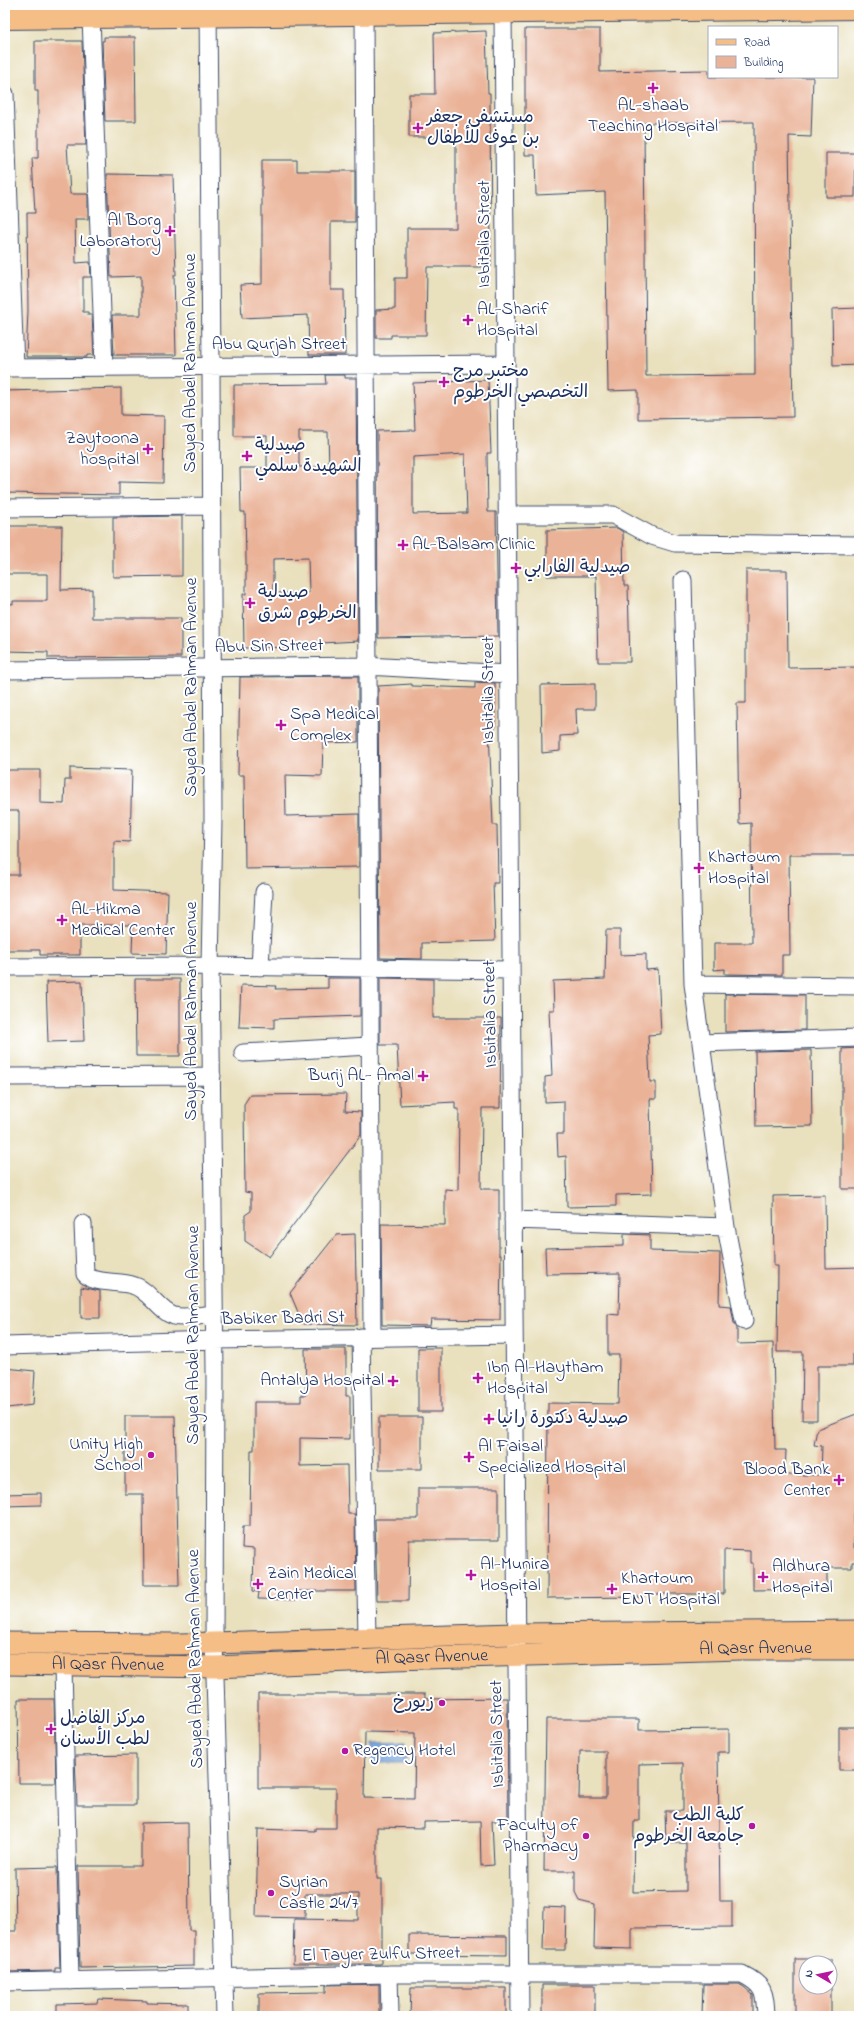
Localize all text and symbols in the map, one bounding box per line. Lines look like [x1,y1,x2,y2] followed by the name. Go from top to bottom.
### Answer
[708,26,838,78] legend
[744,34,770,52] text: Road
[743,54,783,73] text: Building
[647,82,659,94] marker: AL-shaab Teaching Hospital
[588,93,718,141] place label: AL-shaab Teaching Hospital
[425,105,540,152] place label: مستشفى جعفر بن عوف للأطفال
[412,122,424,134] marker: مستشفى جعفر بن عوف للأطفال
[472,180,498,288] street label: Isbitalia Street
[79,208,161,255] place label: Al Borg Laboratory
[164,225,176,237] marker: Al Borg Laboratory
[178,252,204,473] street label: Sayed Abdel Rahman Avenue
[477,297,549,344] place label: AL-Sharif Hospital
[462,314,474,326] marker: AL-Sharif Hospital
[212,332,346,358] street label: Abu Qurjah Street
[453,359,588,407] place label: مختبر مرج التخصصي الخرطوم
[438,376,450,388] marker: مختبر مرج التخصصي الخرطوم
[66,426,139,473] place label: Zaytoona hospital
[255,433,362,481] place label: صيدلية الشهيدة سلمي
[142,443,154,455] marker: Zaytoona hospital
[242,451,252,461] marker: صيدلية الشهيدة سلمي
[412,532,535,558] place label: AL-Balsam Clinic
[397,539,409,551] marker: AL-Balsam Clinic
[524,555,630,582] place label: صيدلية الفارابي
[511,563,521,573] marker: صيدلية الفارابي
[179,576,205,797] street label: Sayed Abdel Rahman Avenue
[258,580,357,627] place label: صيدلية الخرطوم شرق
[245,598,255,608] marker: صيدلية الخرطوم شرق
[214,633,324,661] street label: Abu Sin Street
[476,636,502,744] street label: Isbitalia Street
[290,702,379,749] place label: Spa Medical Complex
[275,719,287,731] marker: Spa Medical Complex
[708,845,780,892] place label: Khartoum Hospital
[693,862,705,874] marker: Khartoum Hospital
[71,897,176,944] place label: AL-Hikma Medical Center
[179,900,205,1121] street label: Sayed Abdel Rahman Avenue
[56,914,68,926] marker: AL-Hikma Medical Center
[477,960,505,1068] street label: Isbitalia Street
[307,1063,414,1089] place label: Burij AL- Amal
[417,1070,429,1082] marker: Burij AL- Amal
[181,1224,207,1445] street label: Sayed Abdel Rahman Avenue
[220,1305,345,1333] street label: Babiker Badri St
[487,1355,603,1402] place label: Ibn Al-Haytham Hospital
[260,1368,384,1394] place label: Antalya Hospital
[472,1372,484,1384] marker: Ibn Al-Haytham Hospital
[387,1375,399,1387] marker: Antalya Hospital
[497,1406,628,1432] place label: صيدلية دكتورة رانيا
[484,1414,494,1424] marker: صيدلية دكتورة رانيا
[69,1432,143,1479] place label: Unity High School
[478,1434,626,1481] place label: Al Faisal Specialized Hospital
[146,1450,156,1460] marker: Unity High School
[463,1451,475,1463] marker: Al Faisal Specialized Hospital
[743,1457,830,1504] place label: Blood Bank Center
[833,1474,845,1486] marker: Blood Bank Center
[181,1548,211,1769] street label: Sayed Abdel Rahman Avenue
[480,1552,549,1599] place label: Al-Munira Hospital
[772,1554,833,1601] place label: Aldhura Hospital
[267,1561,357,1608] place label: Zain Medical Center
[621,1566,720,1613] place label: Khartoum ENT Hospital
[465,1569,477,1581] marker: Al-Munira Hospital
[757,1571,769,1583] marker: Aldhura Hospital
[252,1578,264,1590] marker: Zain Medical Center
[606,1583,618,1595] marker: Khartoum ENT Hospital
[699,1636,813,1663] street label: Al Qasr Avenue
[375,1643,490,1673] street label: Al Qasr Avenue
[51,1652,166,1679] street label: Al Qasr Avenue
[484,1680,512,1788] street label: Isbitalia Street
[393,1690,434,1716] place label: زيورخ
[437,1698,447,1708] marker: زيورخ
[60,1706,150,1753] place label: مركز الفاضل لطب الأسنان
[45,1723,57,1735] marker: مركز الفاضل لطب الأسنان
[353,1738,456,1765] place label: Regency Hotel
[340,1746,350,1756] marker: Regency Hotel
[633,1803,744,1850] place label: كلية الطب جامعة الخرطوم
[496,1813,579,1860] place label: Faculty of Pharmacy
[747,1821,757,1831] marker: كلية الطب جامعة الخرطوم
[581,1831,591,1841] marker: Faculty of Pharmacy
[279,1870,359,1917] place label: Syrian Castle 24/7
[266,1888,276,1898] marker: Syrian Castle 24/7
[302,1941,460,1969] street label: El Tayer Zulfu Street
[798,1955,838,1995] north arrow
[801,1969,818,1979] text: N

